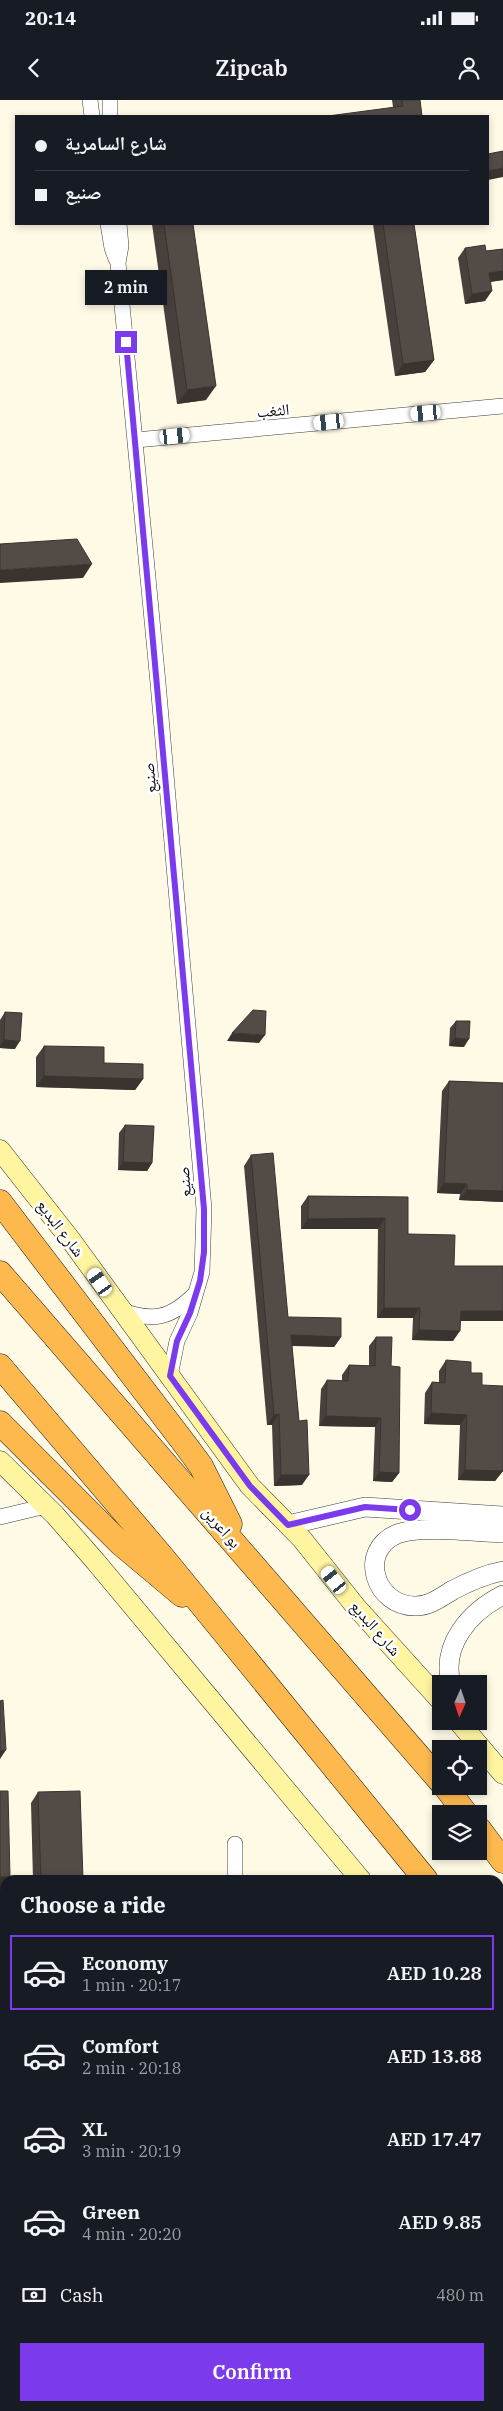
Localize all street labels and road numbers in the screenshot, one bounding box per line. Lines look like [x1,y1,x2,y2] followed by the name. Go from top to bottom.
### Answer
[256,399,290,421] street label: الثغب
[138,762,161,794] street label: صنيع
[173,1166,196,1198] street label: صنيع
[32,1195,89,1261] street label: شارع البديع
[198,1502,246,1553] street label: بو اعرين
[346,1596,405,1660] street label: شارع البديع

